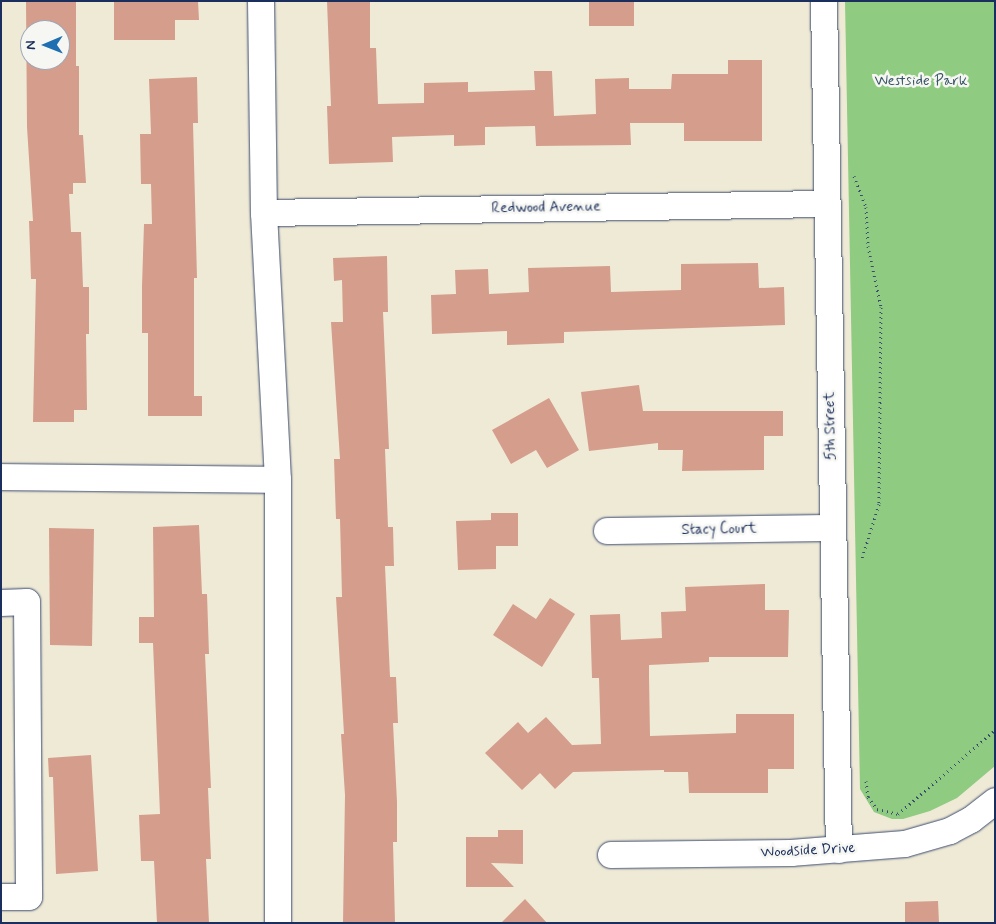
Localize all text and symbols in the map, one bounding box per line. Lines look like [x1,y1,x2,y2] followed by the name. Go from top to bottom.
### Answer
[20,20,70,70] north arrow
[22,40,40,50] text: N
[876,73,966,91] park label: Westside Park
[493,198,599,218] street label: Redwood Avenue
[821,392,841,460] street label: 5th Street
[682,520,756,540] street label: Stacy Court
[761,840,855,862] street label: Woodside Drive

